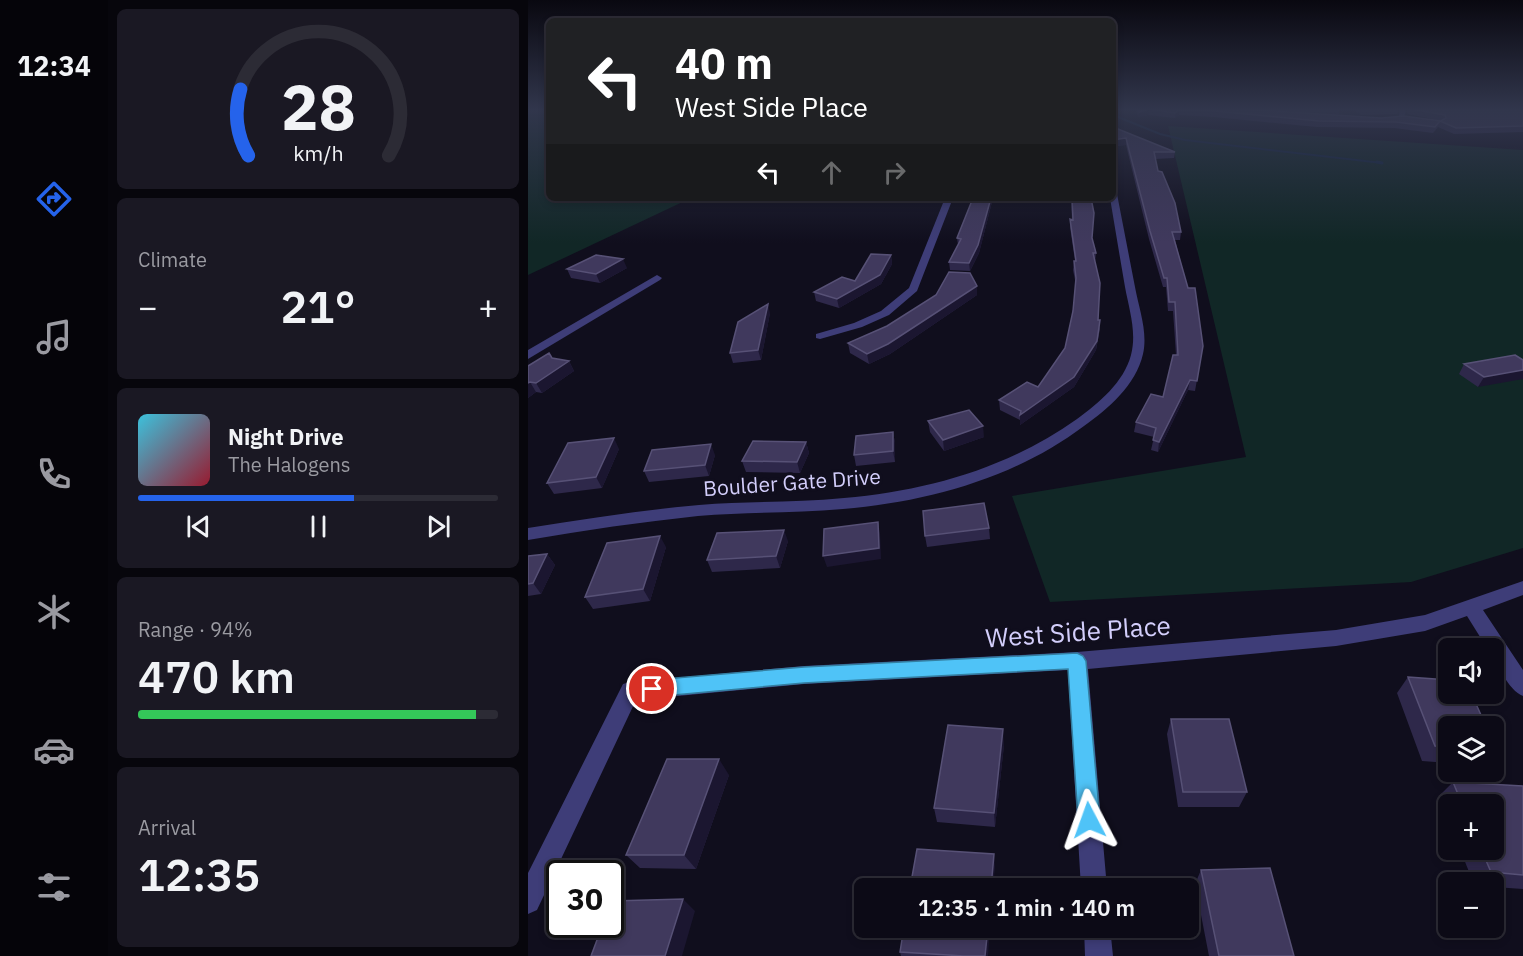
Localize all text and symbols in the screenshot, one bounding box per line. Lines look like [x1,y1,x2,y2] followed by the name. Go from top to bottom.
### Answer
[675,36,773,91] text: 40 m
[576,42,654,120] icon: left
[17,48,91,83] text: 12:34
[281,66,355,147] text: 28
[675,89,868,124] text: West Side Place
[293,140,343,168] text: km/h
[752,156,785,189] icon: left
[815,156,848,189] icon: ahead
[878,156,911,189] icon: right
[33,178,75,220] icon: directions
[138,246,207,273] text: Climate
[280,277,356,335] text: 21°
[138,285,158,328] text: −
[478,285,498,328] text: +
[33,316,75,358] icon: music
[228,422,344,451] text: Night Drive
[228,451,350,478] text: The Halogens
[33,453,75,495] icon: phone
[702,462,882,502] street label: Boulder Gate Drive
[182,510,215,543] icon: previous
[302,510,335,543] icon: pause
[422,510,455,543] icon: next
[33,591,75,633] icon: climate
[984,608,1172,654] street label: West Side Place
[138,616,253,643] text: Range · 94%
[1438,638,1504,938] map controls
[1438,638,1504,704] button: sound
[138,647,295,705] text: 470 km
[626,663,677,714] pin
[635,672,668,705] icon: arrive
[1438,716,1504,782] button: layers
[33,729,75,771] icon: car
[1057,788,1121,852] position arrow
[1438,794,1504,860] button: +
[138,814,196,841] text: Arrival
[138,845,260,903] text: 12:35
[546,860,624,938] speed limit sign: 30
[33,866,75,908] icon: filters
[1438,872,1504,938] button: −
[918,893,1135,922] text: 12:35 · 1 min · 140 m

